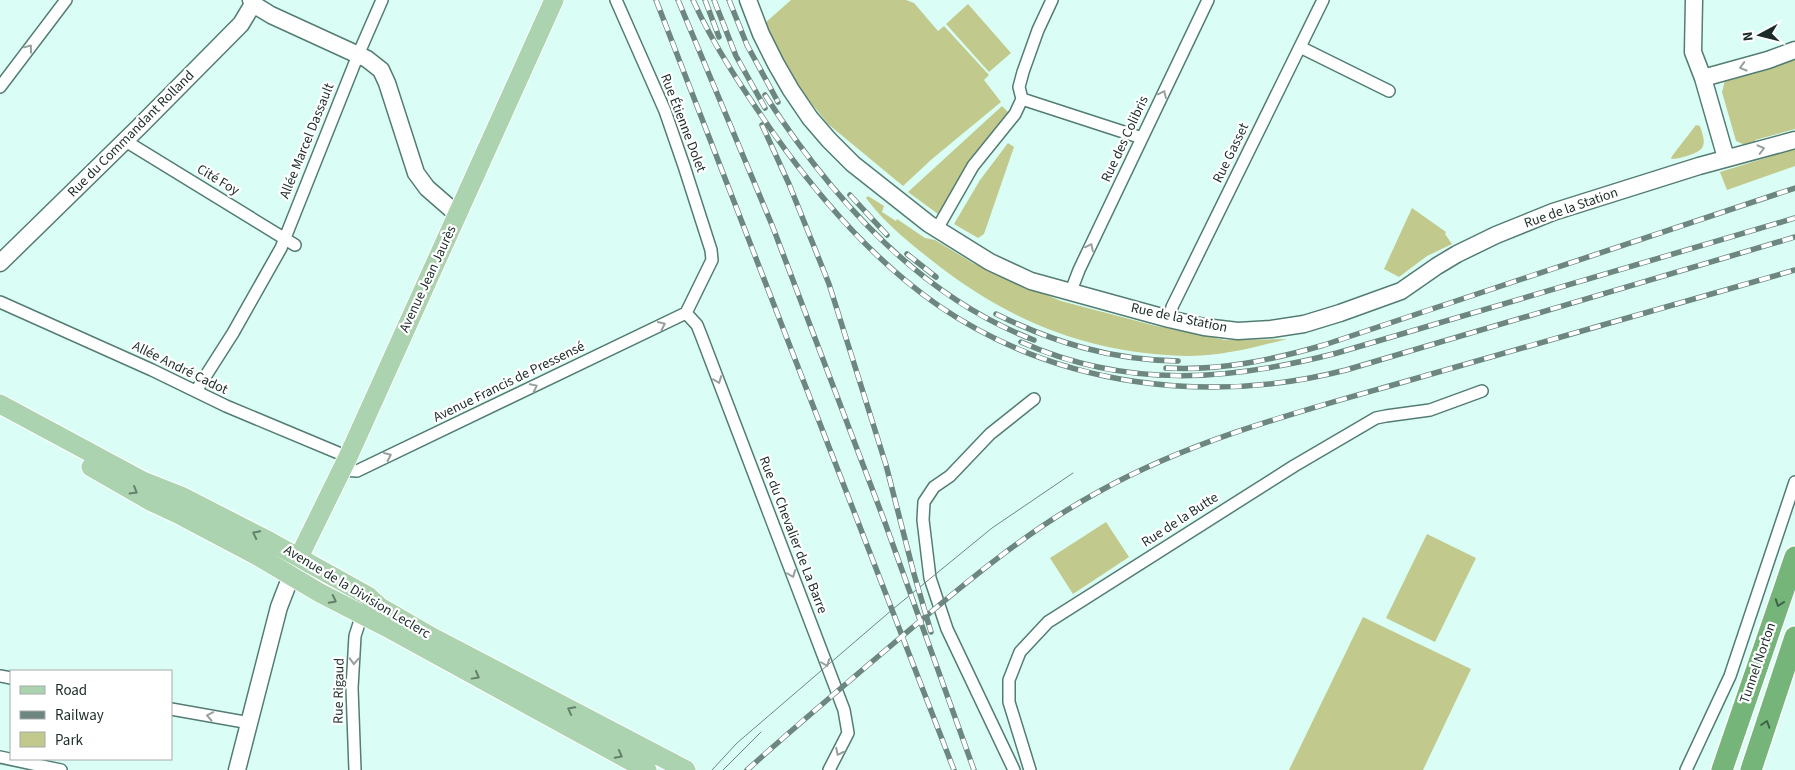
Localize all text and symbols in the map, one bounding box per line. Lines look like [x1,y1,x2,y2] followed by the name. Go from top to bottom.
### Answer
[1735,10,1785,60] north arrow
[1738,31,1759,42] text: N
[24,45,32,54] one-way arrow
[1739,62,1747,72] one-way arrow
[63,66,199,202] street label: Rue du Commandant Rolland
[655,71,711,175] street label: Rue Étienne Dolet
[275,80,339,202] street label: Allée Marcel Dassault
[1157,90,1167,99] one-way arrow
[1096,92,1154,185] street label: Rue des Colibris
[1208,119,1254,186] street label: Rue Gasset
[1756,145,1764,155] one-way arrow
[193,159,243,201] street label: Cité Foy
[1521,183,1621,233] street label: Rue de la Station
[394,222,462,336] street label: Avenue Jean Jaurès
[1084,243,1094,252] one-way arrow
[1129,298,1229,338] street label: Rue de la Station
[656,321,665,331] one-way arrow
[129,336,231,400] street label: Allée André Cadot
[430,336,588,427] street label: Avenue Francis de Pressensé
[712,375,723,384] one-way arrow
[529,383,538,393] one-way arrow
[383,452,392,462] one-way arrow
[754,453,832,617] street label: Rue du Chevalier de La Barre
[129,485,138,495] one-way arrow
[1138,488,1222,552] street label: Rue de la Butte
[252,530,261,540] one-way arrow
[280,540,435,644] street label: Avenue de la Division Leclerc
[786,569,796,578] one-way arrow
[328,593,337,604] one-way arrow
[1775,599,1785,607] one-way arrow
[1735,620,1781,706] street label: Tunnel Norton
[328,658,350,724] street label: Rue Rigaud
[348,658,359,666] one-way arrow
[820,658,830,667] one-way arrow
[10,670,172,760] legend
[471,670,480,680] one-way arrow
[55,680,87,701] text: Road
[55,705,104,726] text: Railway
[568,706,577,716] one-way arrow
[206,711,215,722] one-way arrow
[1761,720,1771,728] one-way arrow
[55,730,84,751] text: Park
[835,747,845,756] one-way arrow
[614,748,623,758] one-way arrow

